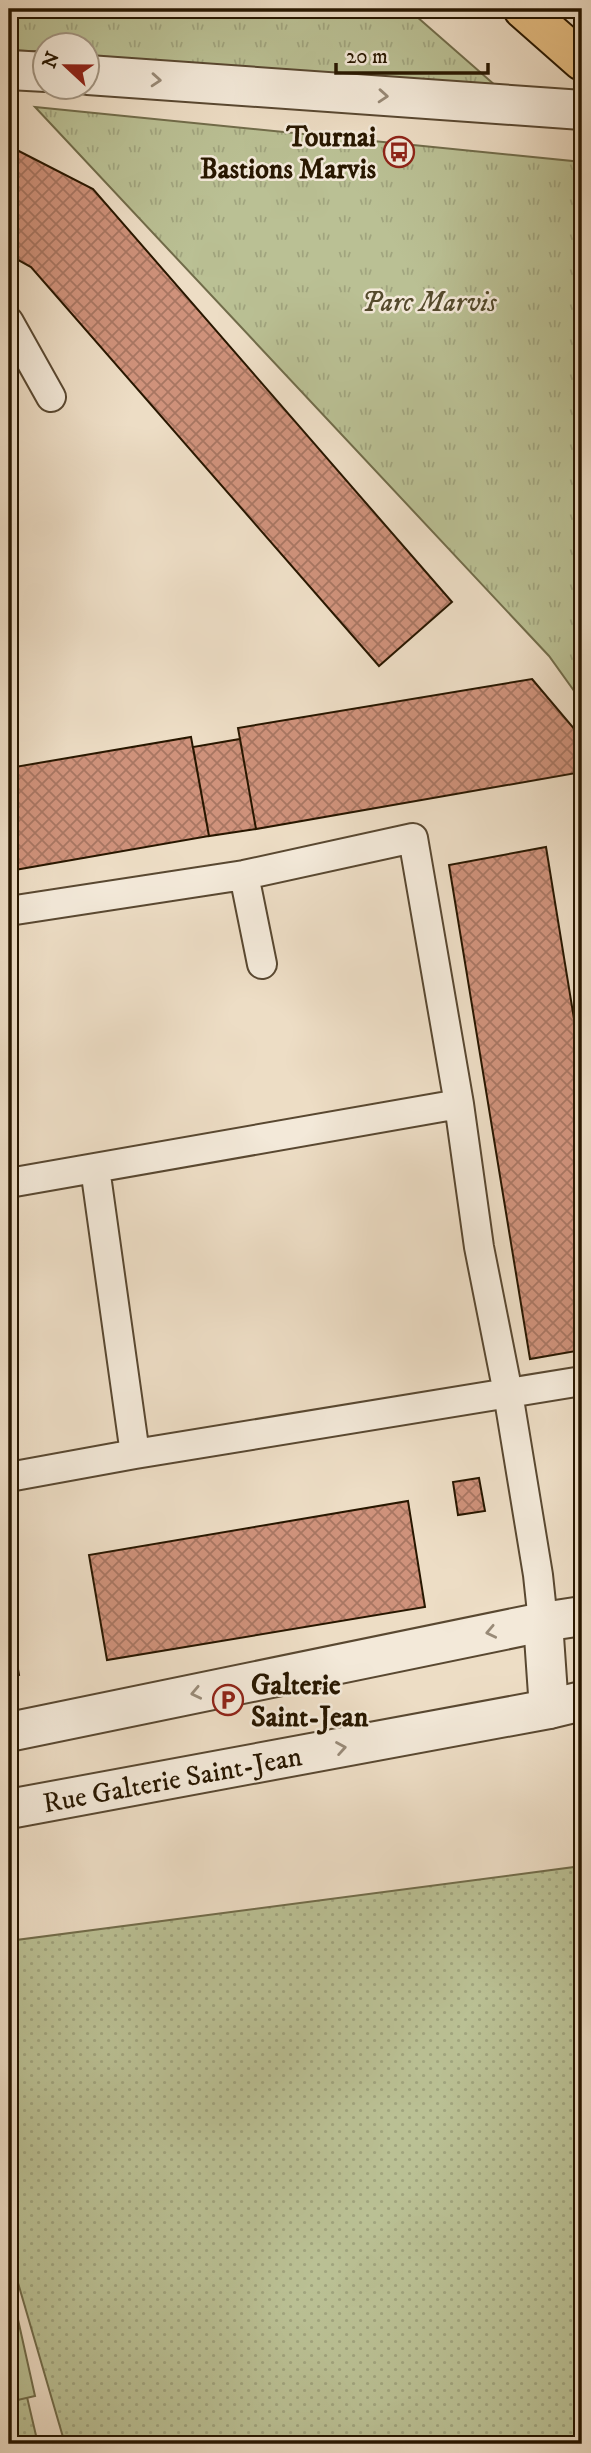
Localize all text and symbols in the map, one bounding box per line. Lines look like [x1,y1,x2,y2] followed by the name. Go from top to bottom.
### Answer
[32,32,102,102] north arrow
[336,32,488,76] scale bar
[346,44,388,70] text: 20 m
[38,48,65,72] text: N
[150,72,161,87] one-way arrow
[377,88,388,103] one-way arrow
[200,120,377,187] place label: Tournai Bastions Marvis
[382,135,416,169] bus stop icon: Tournai Bastions Marvis
[362,285,497,320] park label: Parc Marvis
[485,1624,497,1639] one-way arrow
[251,1668,369,1735] place label: Galterie Saint-Jean
[211,1683,245,1717] parking icon: Galterie Saint-Jean
[190,1685,202,1700] one-way arrow
[40,1739,305,1821] street label: Rue Galterie Saint-Jean
[335,1741,347,1756] one-way arrow

